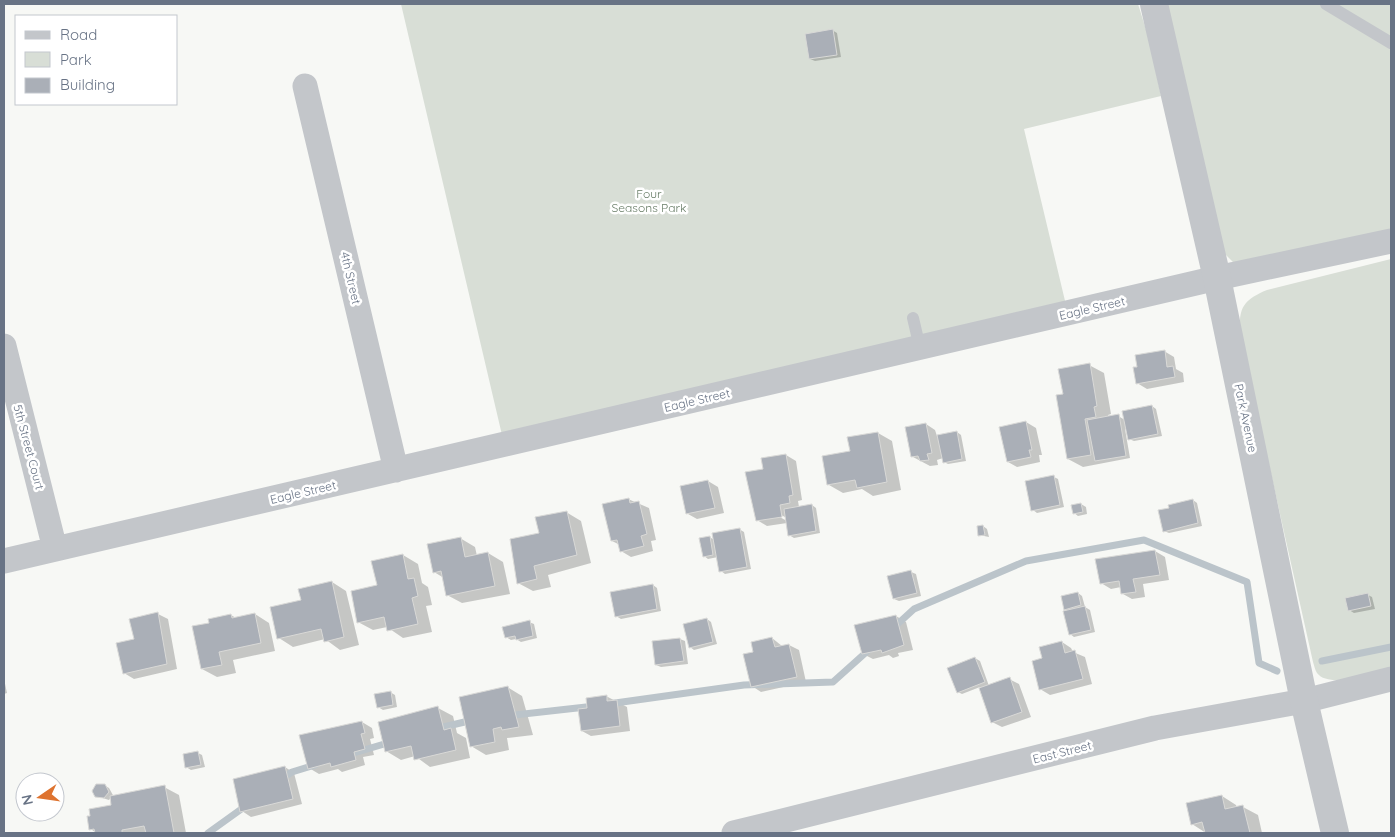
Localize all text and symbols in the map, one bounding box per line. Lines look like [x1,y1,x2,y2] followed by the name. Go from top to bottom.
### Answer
[15,15,178,105] legend
[60,25,97,44] text: Road
[60,50,92,69] text: Park
[60,75,115,94] text: Building
[612,186,686,215] park label: Four Seasons Park
[338,250,364,306] street label: 4th Street
[1058,293,1126,323] street label: Eagle Street
[1231,382,1261,454] street label: Park Avenue
[663,385,731,415] street label: Eagle Street
[10,403,48,491] street label: 5th Street Court
[269,477,337,507] street label: Eagle Street
[1031,737,1093,767] street label: East Street
[15,772,65,822] north arrow
[17,793,37,807] text: N

